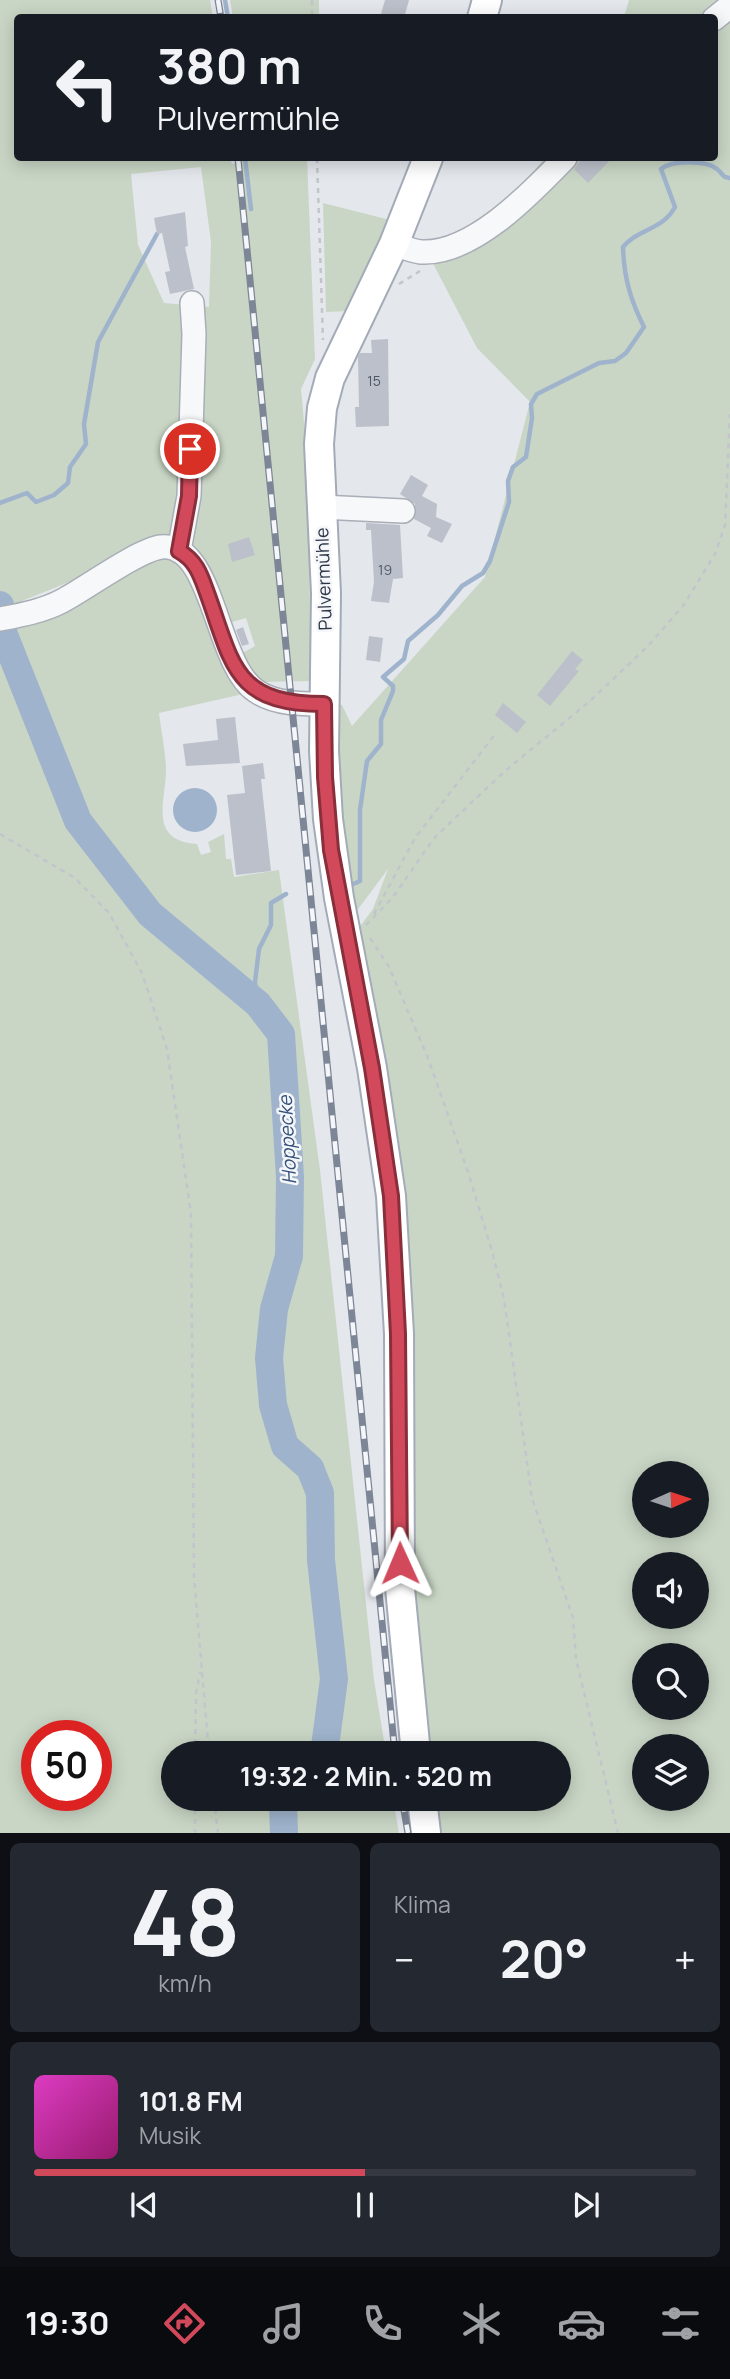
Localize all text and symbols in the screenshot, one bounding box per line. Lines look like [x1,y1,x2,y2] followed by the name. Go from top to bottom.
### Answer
[157,32,302,99] text: 380 m
[42,42,133,133] icon: left
[157,96,340,140] text: Pulvermühle
[367,371,381,390] house number: 15
[160,419,220,479] pin
[171,430,209,468] icon: arrive
[309,527,337,631] street label: Pulvermühle
[378,560,392,579] house number: 19
[272,1093,302,1185] water label: Hoppecke
[632,1461,709,1538] north arrow
[632,1461,709,1811] map controls
[363,1526,437,1600] position arrow
[632,1552,709,1629] button: sound
[632,1643,709,1720] button: search
[21,1720,112,1811] speed limit sign: 50
[632,1734,709,1811] button: layers
[240,1758,492,1794] text: 19:32 · 2 Min. · 520 m
[129,1859,241,1983] text: 48
[394,1888,451,1920] text: Klima
[500,1923,589,1994] text: 20°
[394,1933,415,1985] text: −
[674,1933,696,1985] text: +
[158,1967,212,1999] text: km/h
[139,2083,243,2119] text: 101.8 FM
[139,2119,201,2151] text: Musik
[125,2186,163,2224] icon: previous
[346,2186,384,2224] icon: pause
[567,2186,605,2224] icon: next
[160,2299,209,2348] icon: directions
[259,2299,308,2348] icon: music
[358,2299,407,2348] icon: phone
[457,2299,506,2348] icon: climate
[557,2299,606,2348] icon: car
[656,2299,705,2348] icon: filters
[25,2301,110,2345] text: 19:30

